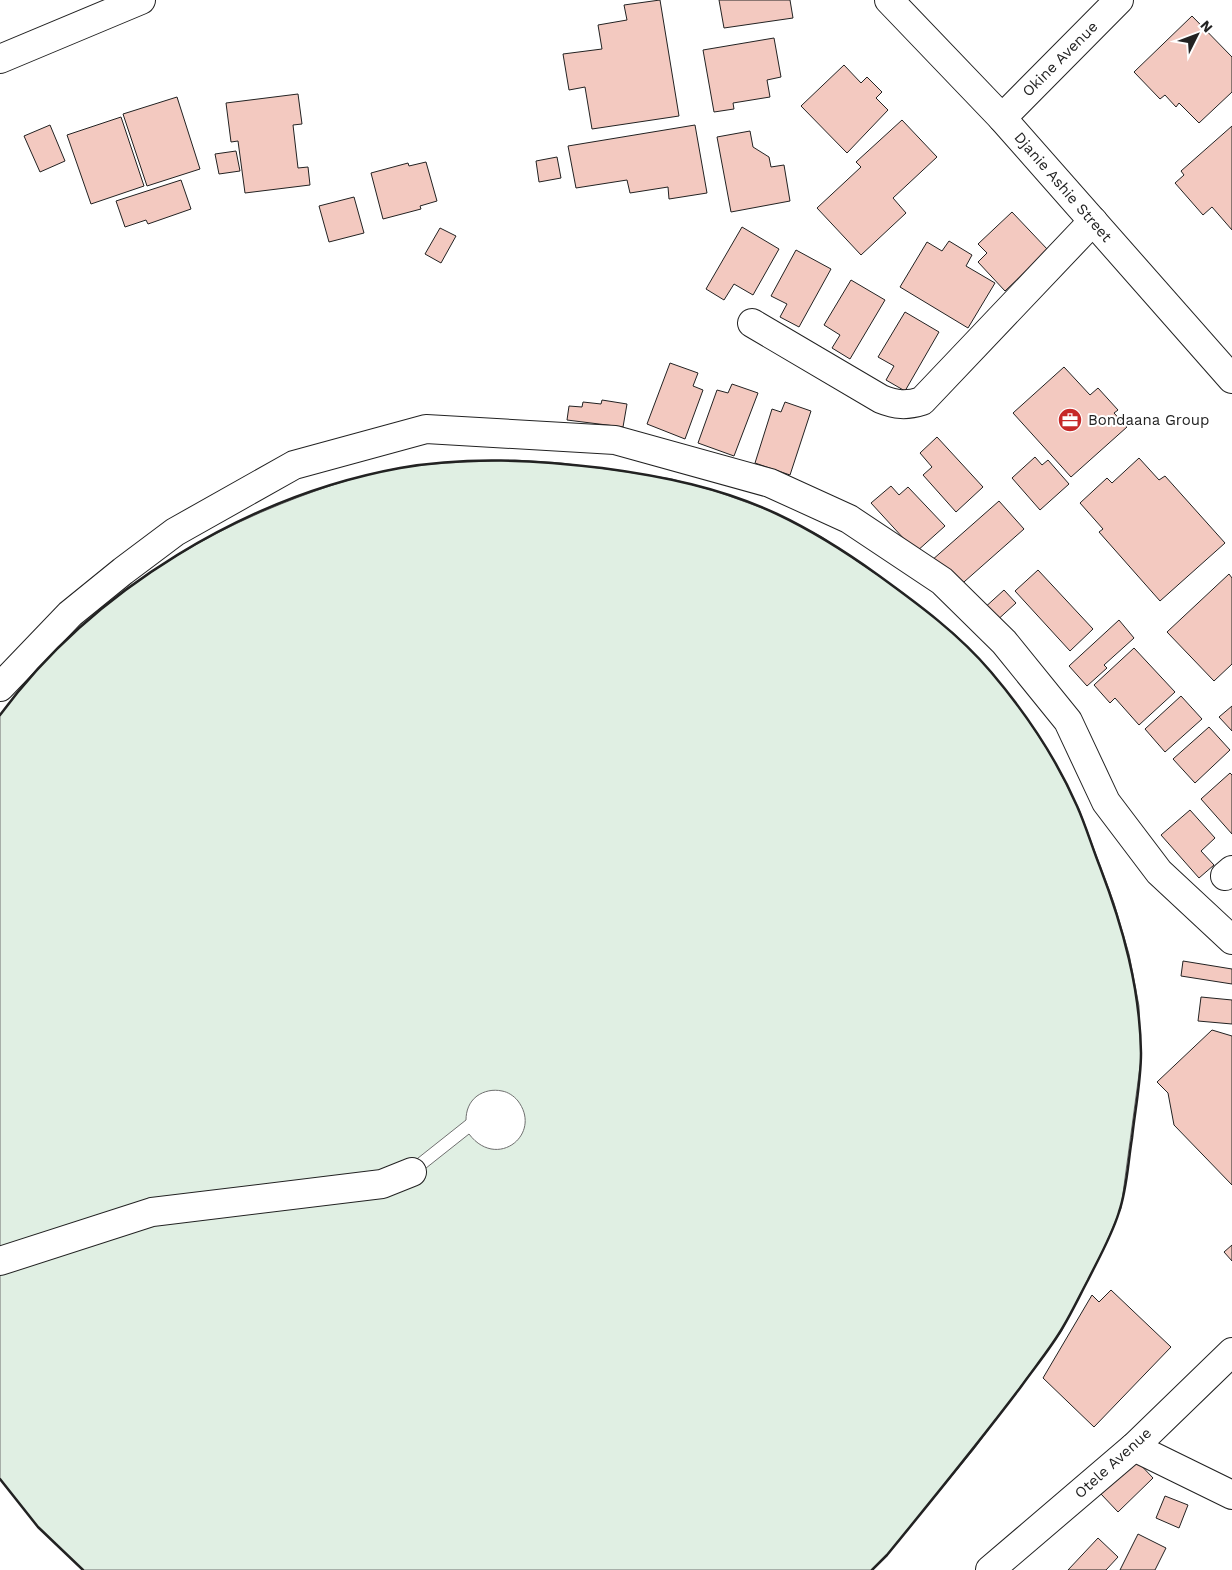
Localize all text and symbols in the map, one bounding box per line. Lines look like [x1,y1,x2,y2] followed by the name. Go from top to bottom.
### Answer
[1172,10,1222,60] north arrow
[1197,17,1216,36] text: N
[1019,18,1101,100] street label: Okine Avenue
[1010,128,1116,246] street label: Djanie Ashie Street
[1057,407,1083,433] office icon: Bondaana Group
[1088,411,1209,429] place label: Bondaana Group
[1071,1424,1155,1502] street label: Otele Avenue

